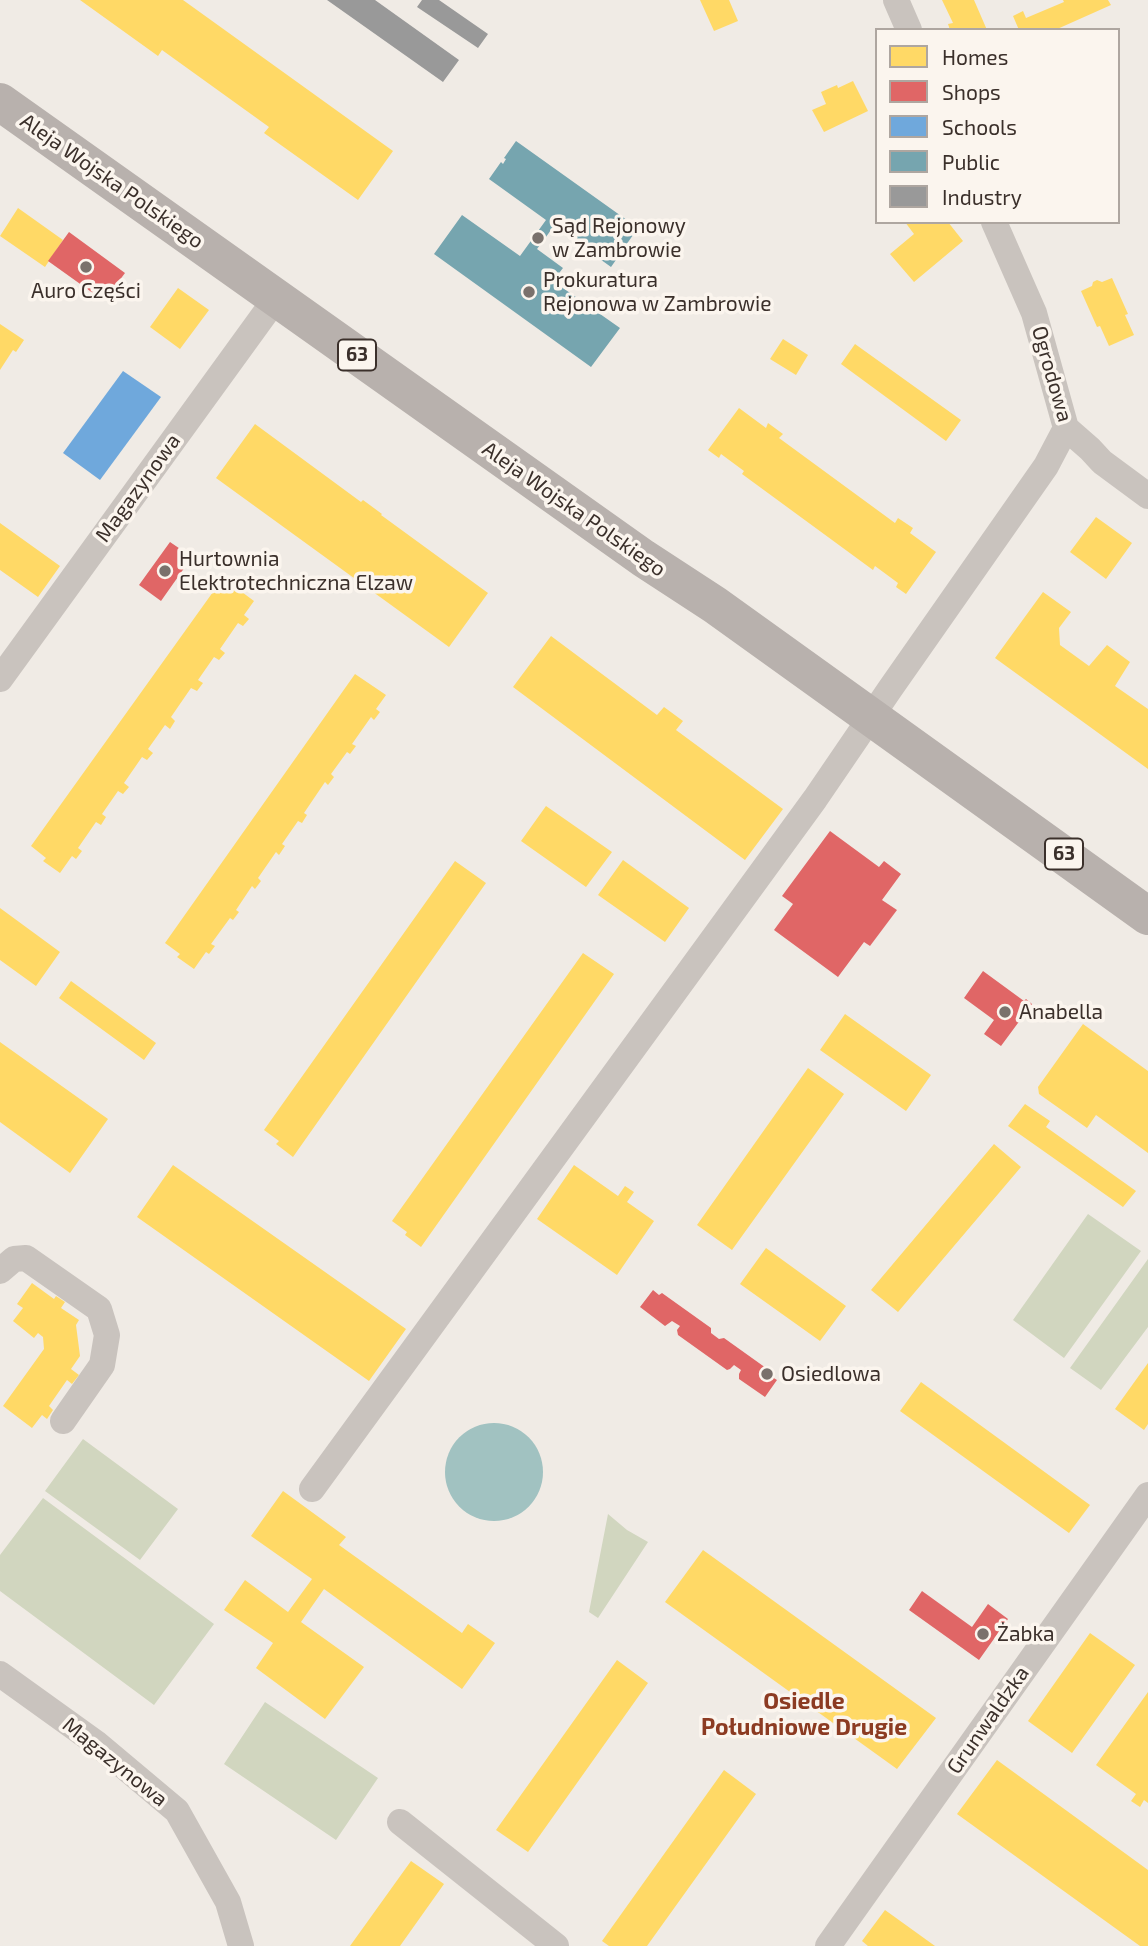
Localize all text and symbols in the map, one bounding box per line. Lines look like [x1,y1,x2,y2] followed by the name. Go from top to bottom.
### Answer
[875,28,1120,224] legend
[942,44,1008,69] text: Homes
[942,79,1001,104] text: Shops
[15,108,209,254] street label: Aleja Wojska Polskiego
[942,114,1017,139] text: Schools
[942,149,1000,174] text: Public
[942,184,1022,209] text: Industry
[552,213,686,263] place label: Sąd Rejonowy w Zambrowie
[530,230,546,246] marker: Sąd Rejonowy w Zambrowie
[78,259,94,275] marker: Auro Części
[543,267,771,317] place label: Prokuratura Rejonowa w Zambrowie
[31,278,141,304] place label: Auro Części
[521,284,537,300] marker: Prokuratura Rejonowa w Zambrowie
[1026,323,1078,425] street label: Ogrodowa
[338,340,376,370] road number: 63
[90,429,186,547] street label: Magazynowa
[477,436,671,582] street label: Aleja Wojska Polskiego
[179,546,413,596] place label: Hurtownia Elektrotechniczna Elzaw
[157,563,173,579] marker: Hurtownia Elektrotechniczna Elzaw
[1045,838,1083,870] road number: 63
[1019,999,1103,1025] place label: Anabella
[997,1004,1013,1020] marker: Anabella
[781,1361,881,1387] place label: Osiedlowa
[759,1366,775,1382] marker: Osiedlowa
[997,1621,1055,1647] place label: Żabka
[975,1626,991,1642] marker: Żabka
[942,1661,1034,1779] street label: Grunwaldzka
[701,1687,907,1741] district label: Osiedle Południowe Drugie
[57,1712,173,1812] street label: Magazynowa

